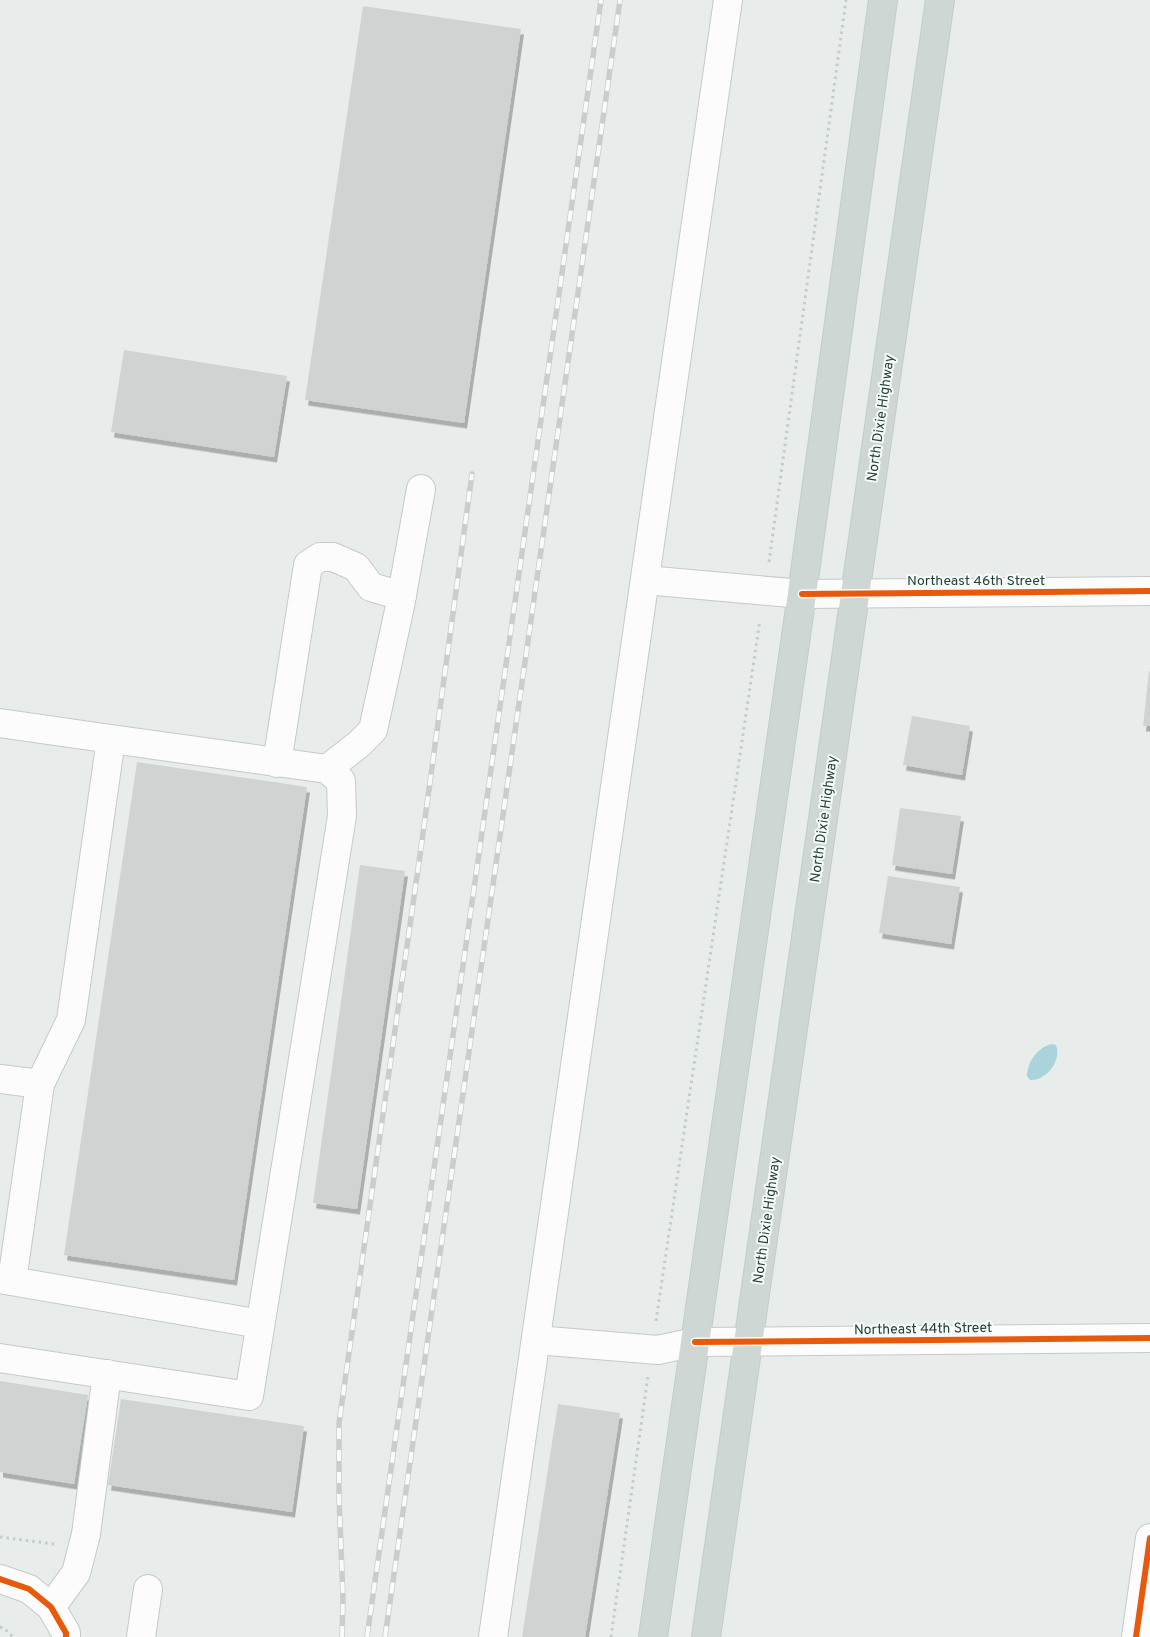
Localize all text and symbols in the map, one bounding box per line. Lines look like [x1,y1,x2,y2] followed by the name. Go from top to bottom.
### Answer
[864,354,899,483] street label: North Dixie Highway
[907,573,1045,590] street label: Northeast 46th Street
[807,755,842,884] street label: North Dixie Highway
[750,1156,785,1285] street label: North Dixie Highway
[854,1320,992,1339] street label: Northeast 44th Street

